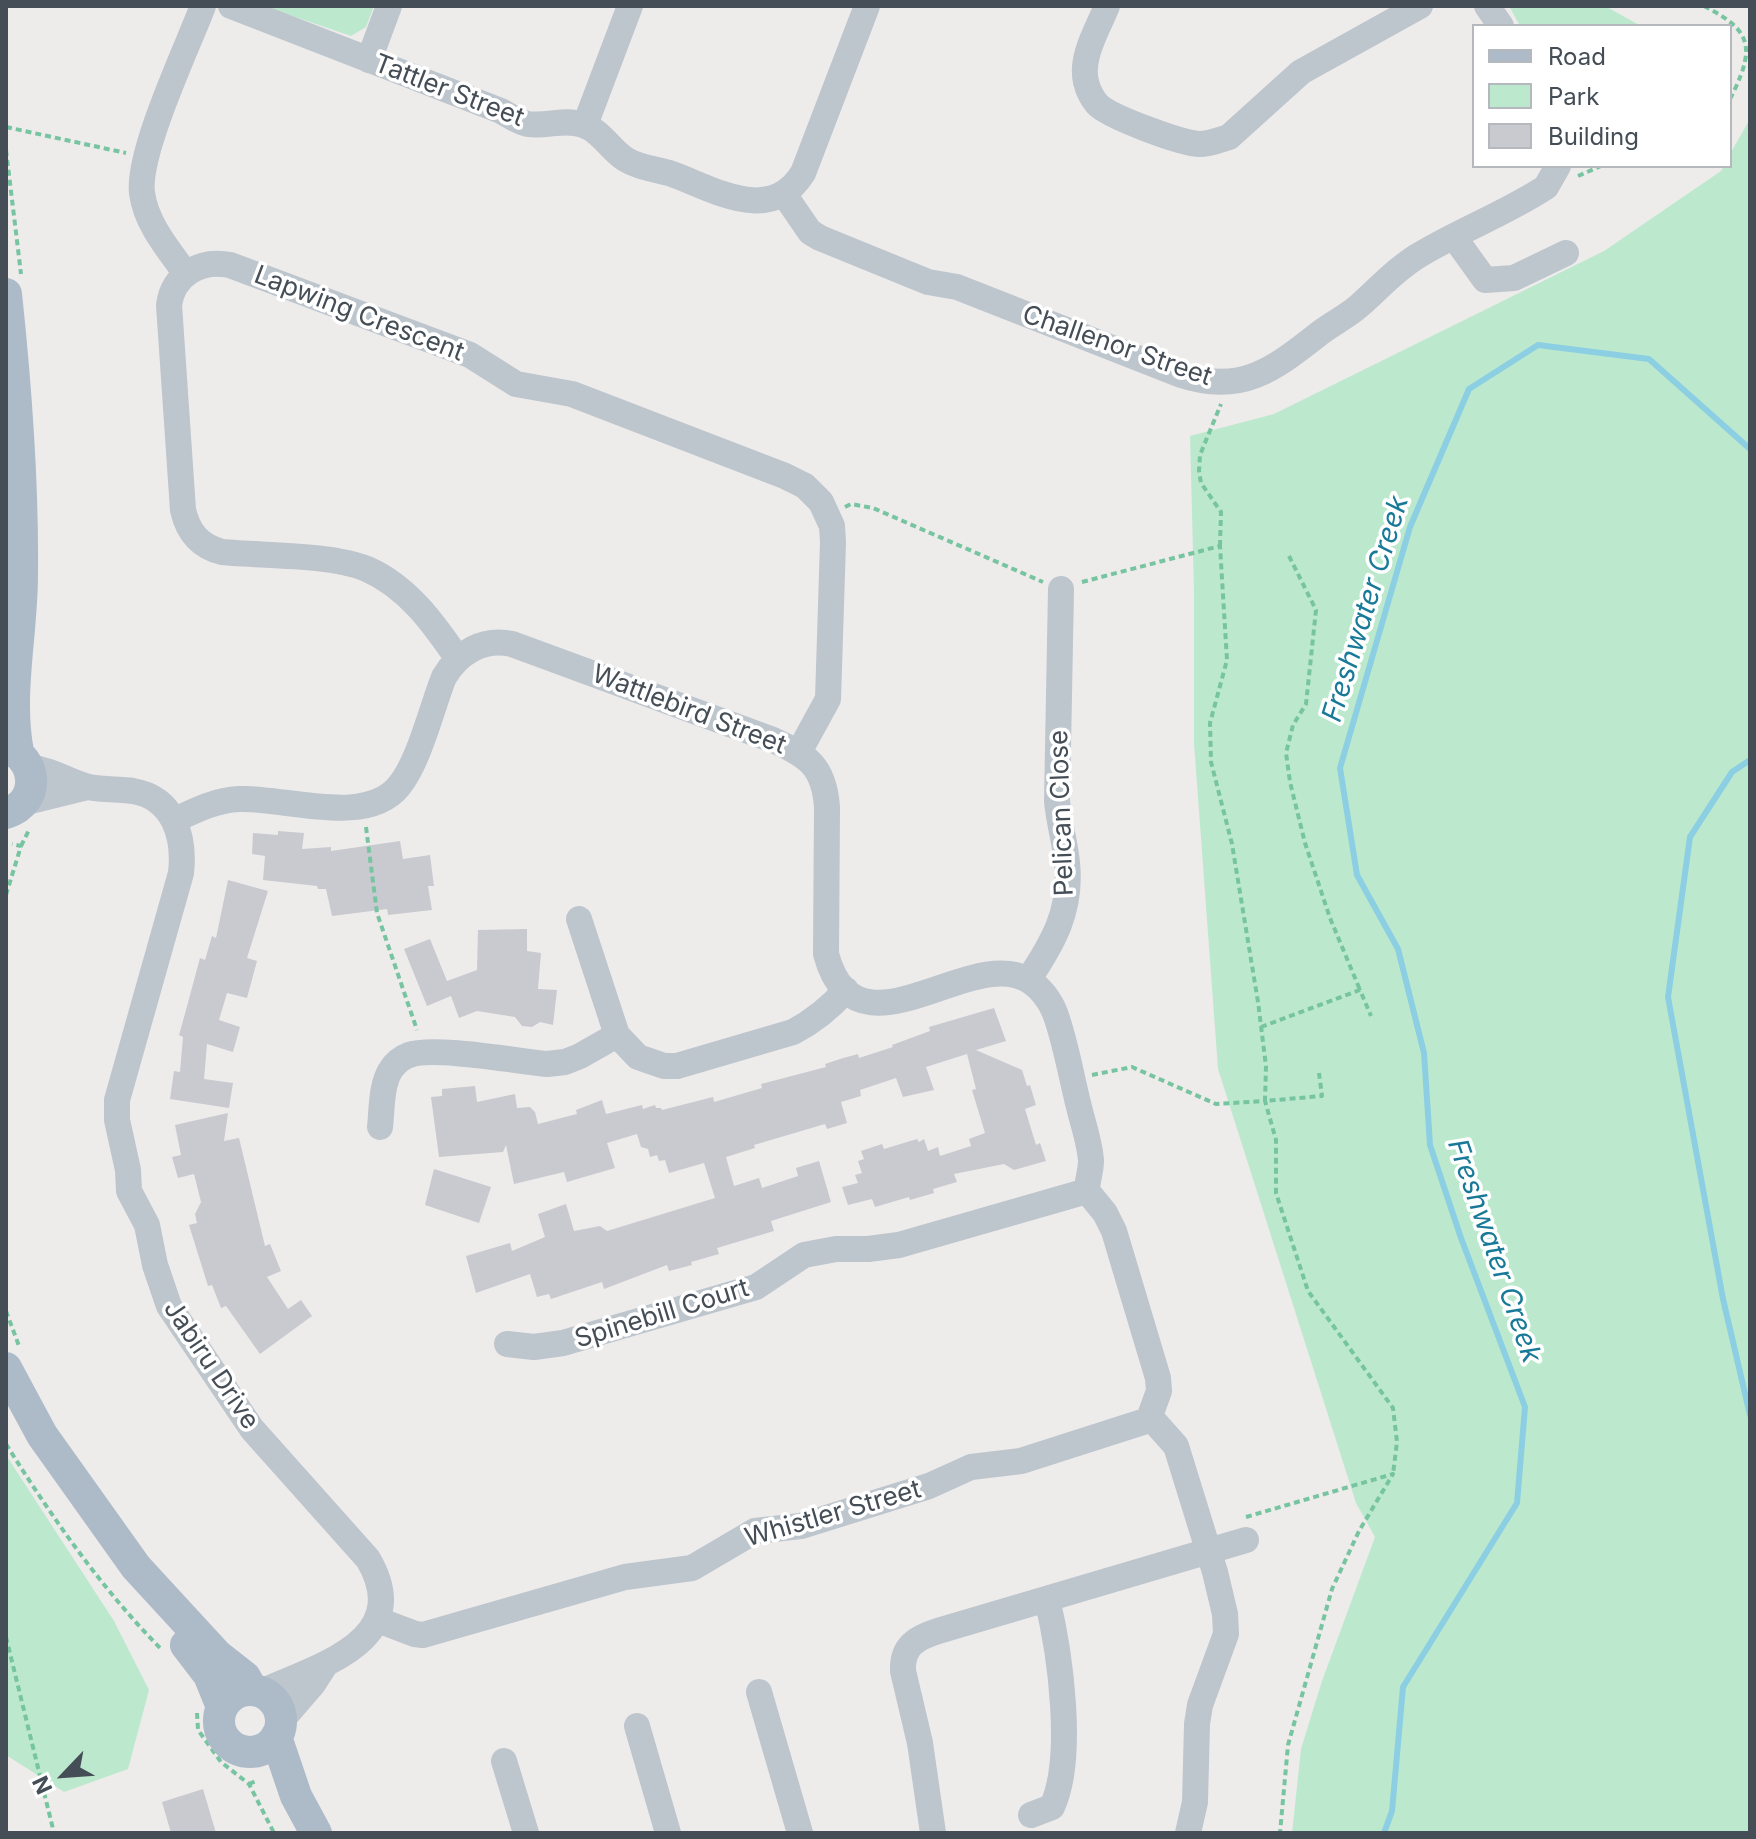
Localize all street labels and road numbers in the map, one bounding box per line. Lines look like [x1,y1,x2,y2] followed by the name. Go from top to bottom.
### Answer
[370,48,528,134] street label: Tattler Street
[250,260,468,368] street label: Lapwing Crescent
[1018,299,1216,393] street label: Challenor Street
[588,659,790,761] street label: Wattlebird Street
[1044,729,1080,897] street label: Pelican Close
[571,1273,753,1355] street label: Spinebill Court
[157,1295,265,1435] street label: Jabiru Drive
[741,1474,925,1554] street label: Whistler Street

